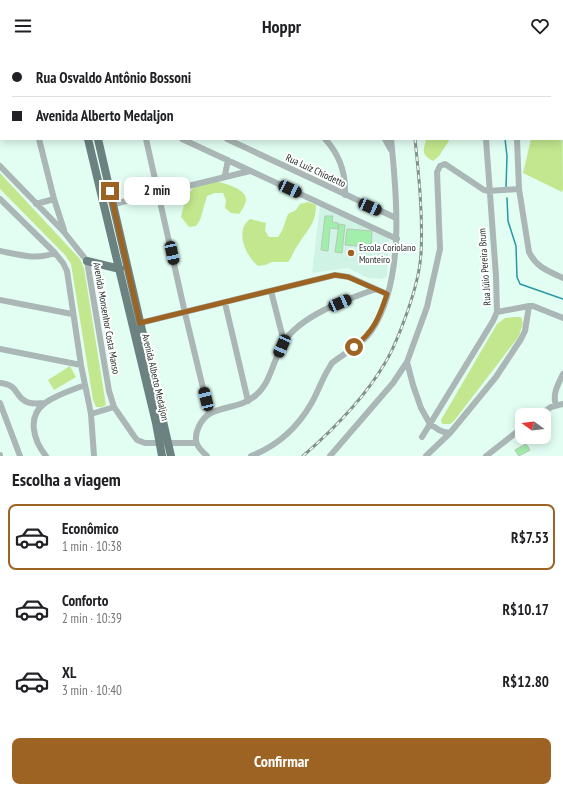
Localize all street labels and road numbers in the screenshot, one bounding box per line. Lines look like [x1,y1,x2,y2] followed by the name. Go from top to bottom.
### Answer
[284,151,348,190] street label: Rua Luíz Chiodetto
[475,228,494,306] street label: Rua Júlio Pereira Brum
[90,261,123,375] street label: Avenida Monsenhor Costa Manso
[139,332,172,422] street label: Avenida Alberto Medaljon

